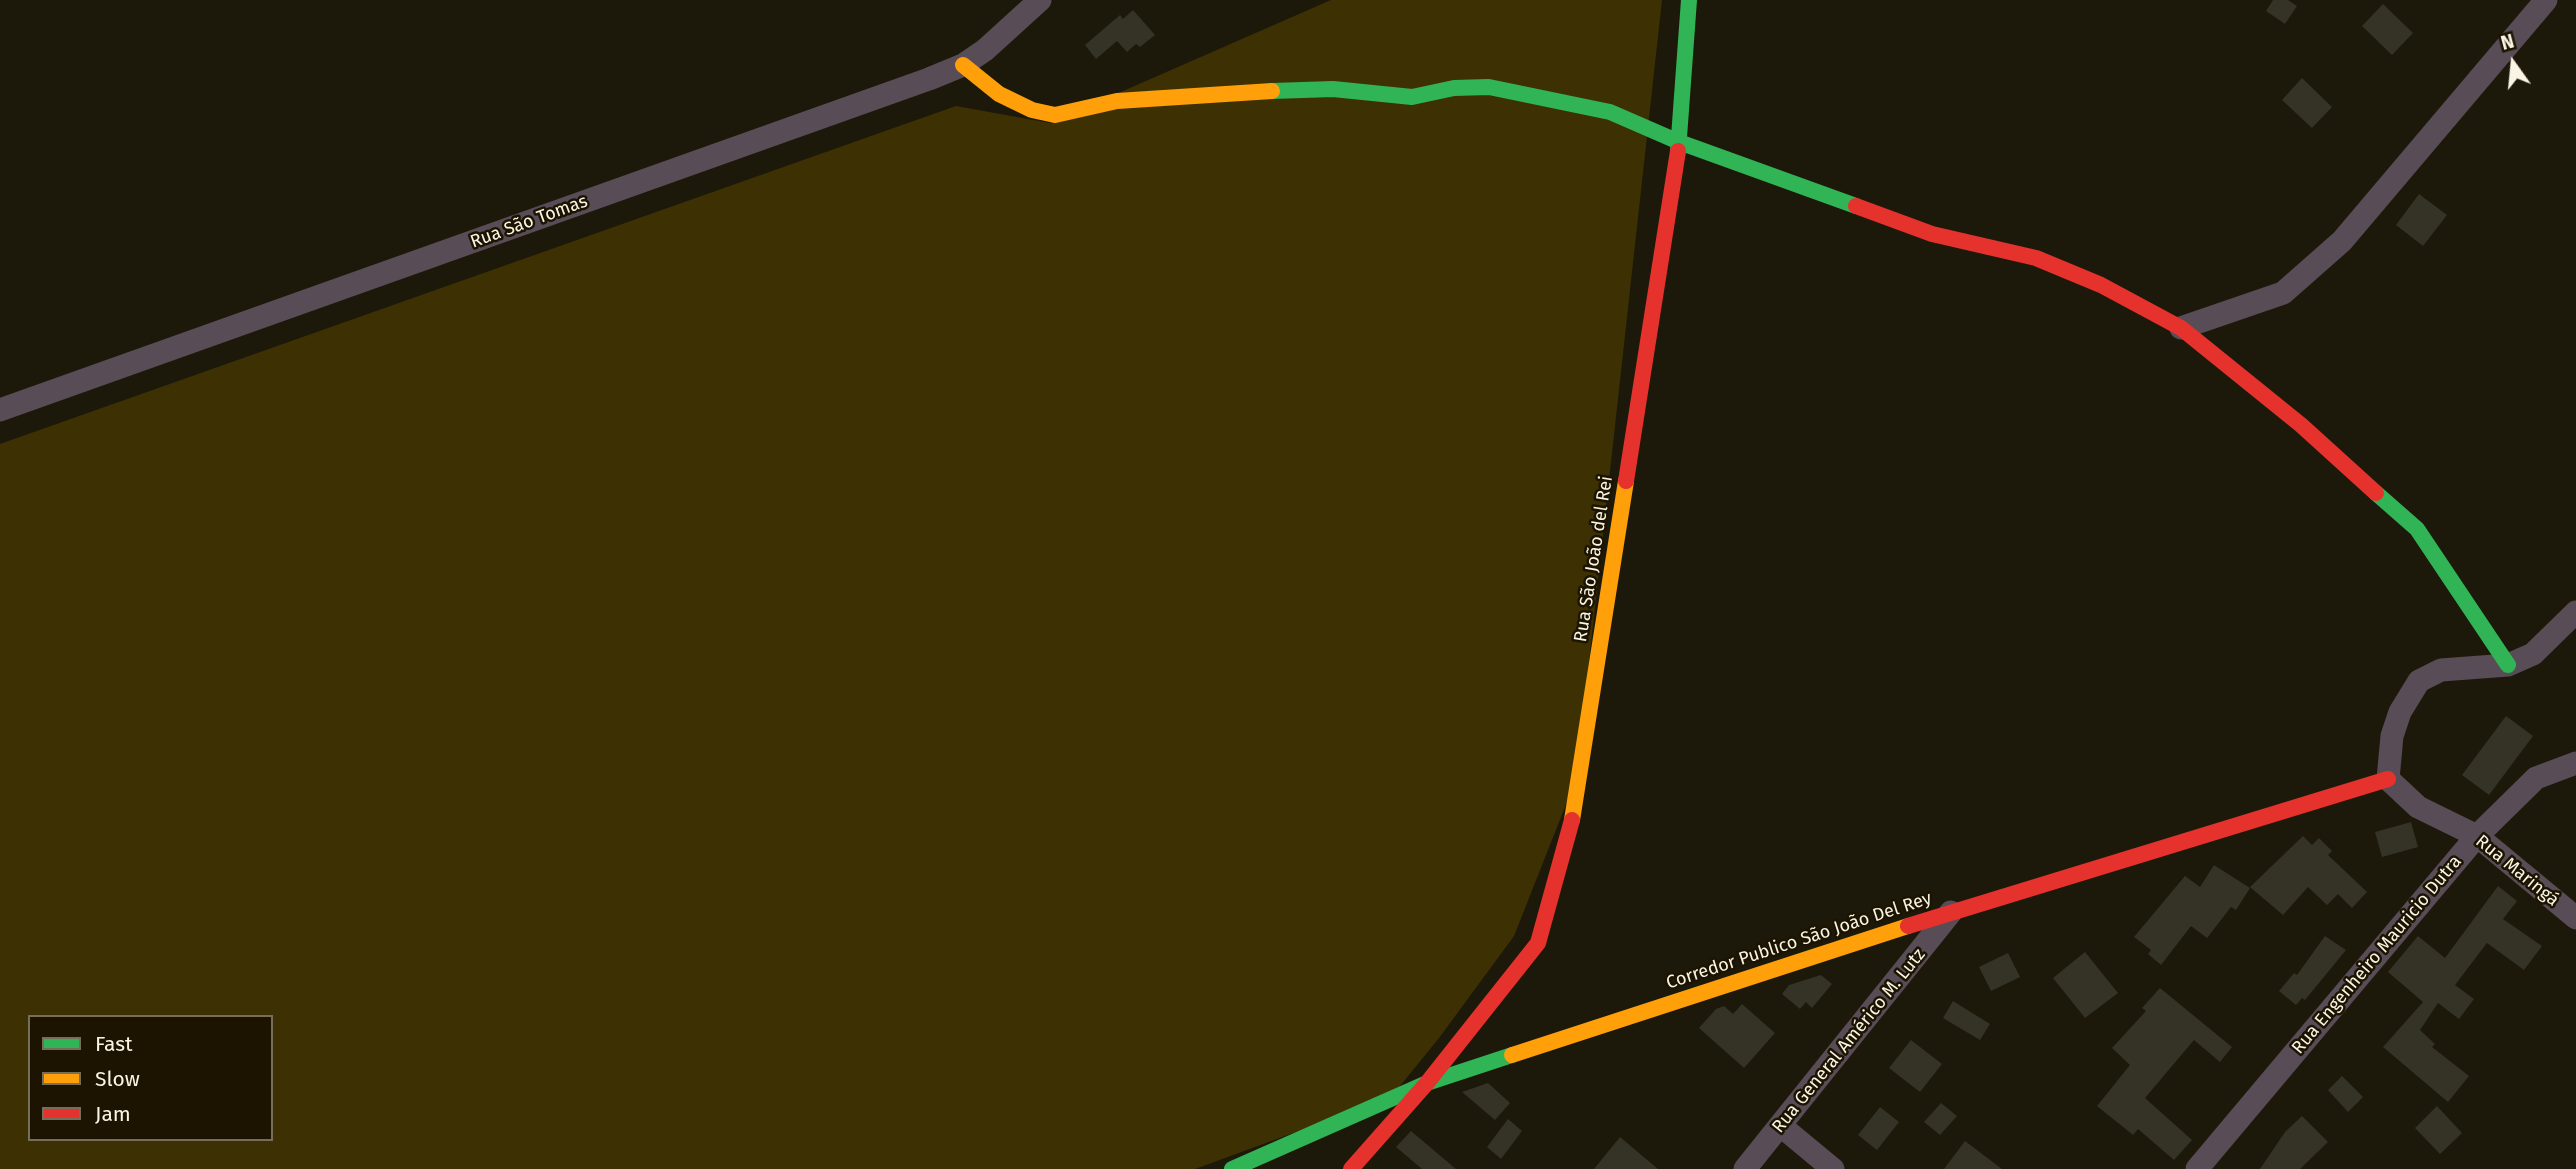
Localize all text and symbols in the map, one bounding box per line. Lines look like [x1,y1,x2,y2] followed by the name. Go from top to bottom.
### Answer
[2478,28,2548,98] north arrow
[2498,29,2516,55] text: N
[467,191,591,253] street label: Rua São Tomas
[1570,474,1618,644] street label: Rua São João del Rei
[2471,831,2563,911] street label: Rua Maringá
[2288,851,2466,1059] street label: Rua Engenheiro Mauricio Dutra
[1664,888,1934,994] street label: Corredor Publico São João Del Rey
[1768,944,1930,1138] street label: Rua General Américo M. Lutz
[28,1015,273,1141] legend
[95,1031,133,1057] text: Fast
[95,1066,140,1092] text: Slow
[95,1101,131,1127] text: Jam

